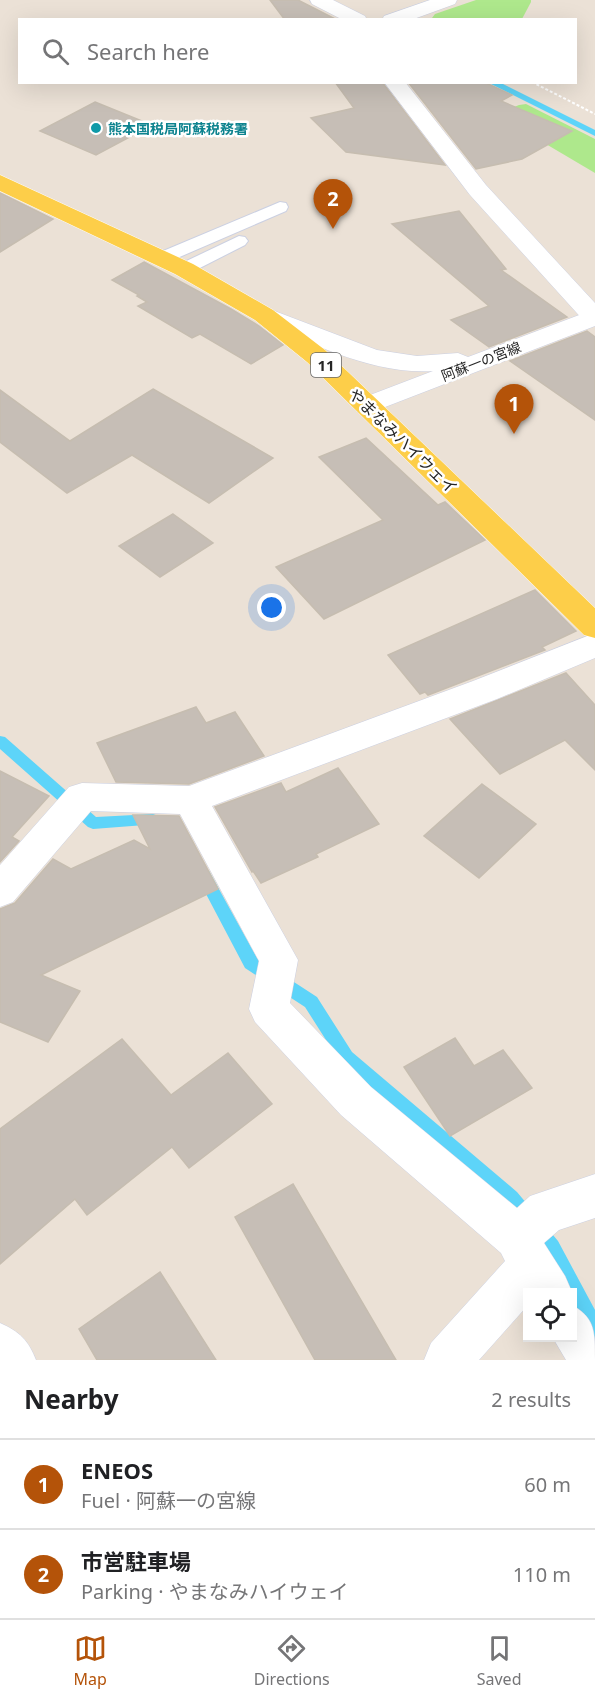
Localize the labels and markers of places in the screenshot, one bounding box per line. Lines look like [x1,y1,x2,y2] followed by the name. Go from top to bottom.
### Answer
[108,119,248,138] place label: 熊本国税局阿蘇税務署
[89,121,103,135] marker: 熊本国税局阿蘇税務署
[314,180,352,229] pin: 2
[494,384,534,434] pin: 1

